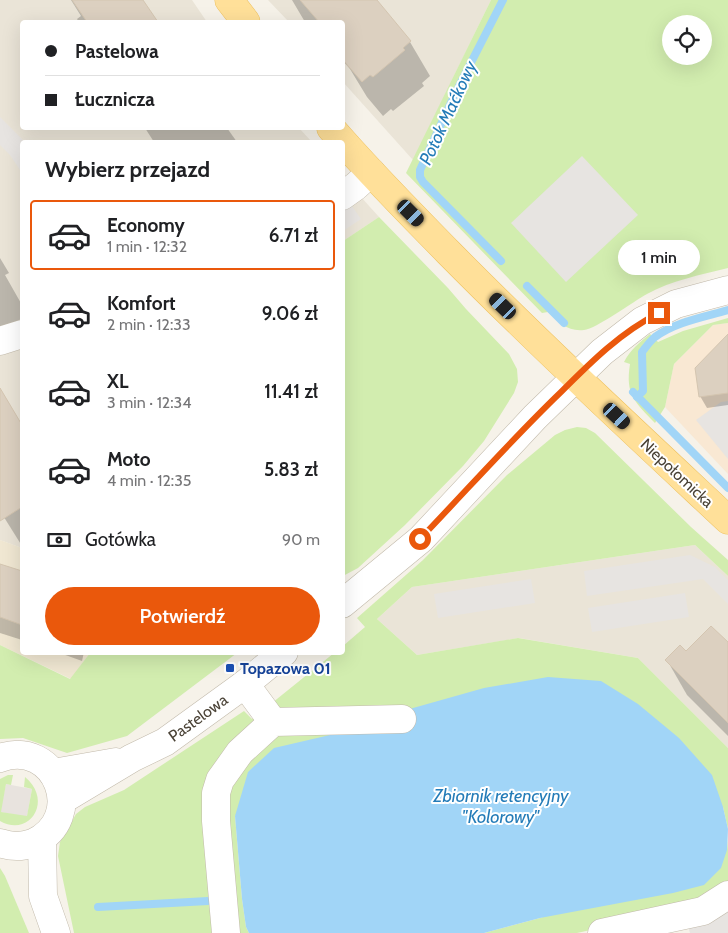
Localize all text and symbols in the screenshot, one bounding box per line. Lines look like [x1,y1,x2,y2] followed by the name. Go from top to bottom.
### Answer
[662,15,712,65] map controls
[662,15,712,65] button: locate
[75,40,159,63] text: Pastelowa
[414,57,482,168] water label: Potok Maćkowy
[75,88,155,111] text: Łucznicza
[45,156,210,183] text: Wybierz przejazd
[395,197,426,229] car
[47,213,92,258] icon: car
[107,214,185,237] text: Economy
[269,224,318,247] text: 6.71 zł
[107,237,187,256] text: 1 min · 12:32
[618,240,700,276] callout: 1 min
[641,248,677,267] text: 1 min
[486,290,519,322] car
[47,291,92,336] icon: car
[107,292,176,315] text: Komfort
[262,302,318,325] text: 9.06 zł
[648,302,670,324] route end
[107,315,191,334] text: 2 min · 12:33
[47,369,92,414] icon: car
[107,370,128,393] text: XL
[264,380,318,403] text: 11.41 zł
[107,393,191,412] text: 3 min · 12:34
[600,400,633,432] car
[637,435,718,512] street label: Niepołomicka
[47,447,92,492] icon: car
[107,448,151,471] text: Moto
[264,458,318,481] text: 5.83 zł
[107,471,191,490] text: 4 min · 12:35
[45,526,73,554] icon: cash
[85,528,156,551] text: Gotówka
[409,528,431,550] route start
[282,530,320,549] text: 90 m
[45,587,320,645] button: Potwierdź
[240,659,331,678] place label: Topazowa 01
[224,662,236,674] marker: Topazowa 01
[165,690,232,746] street label: Pastelowa
[432,785,569,828] water label: Zbiornik retencyjny "Kolorowy"

